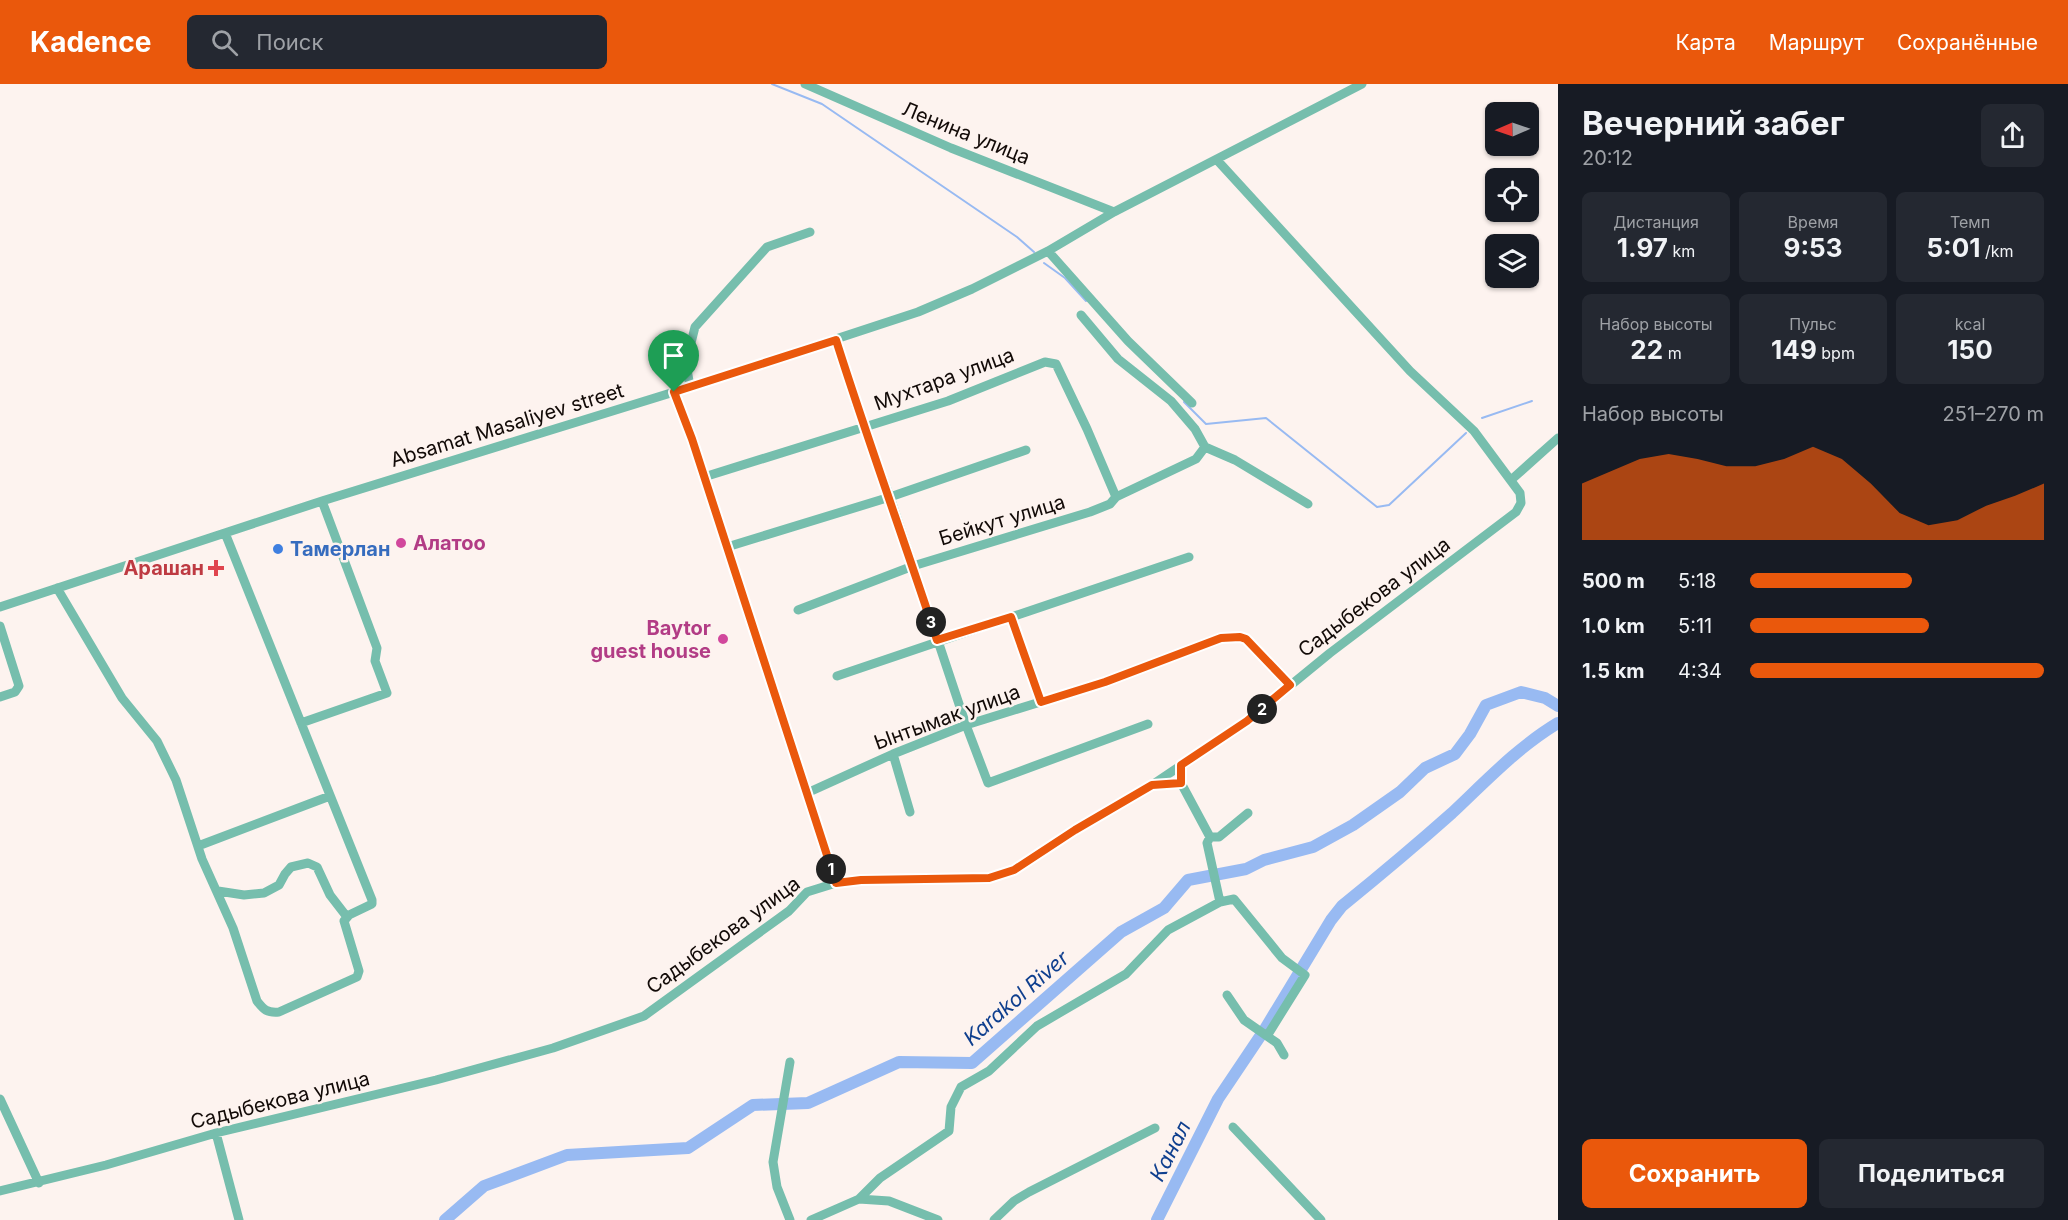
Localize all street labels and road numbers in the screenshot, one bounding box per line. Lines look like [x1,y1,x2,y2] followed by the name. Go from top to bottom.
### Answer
[899,96,1033,170] street label: Ленина улица
[871,343,1017,415] street label: Мухтара улица
[387,378,627,472] street label: Absamat Masaliyev street
[936,489,1068,551] street label: Бейкут улица
[1293,532,1455,662] street label: Садыбекова улица
[871,679,1023,755] street label: Ынтымак улица
[642,871,804,999] street label: Садыбекова улица
[188,1066,372,1134] street label: Садыбекова улица

